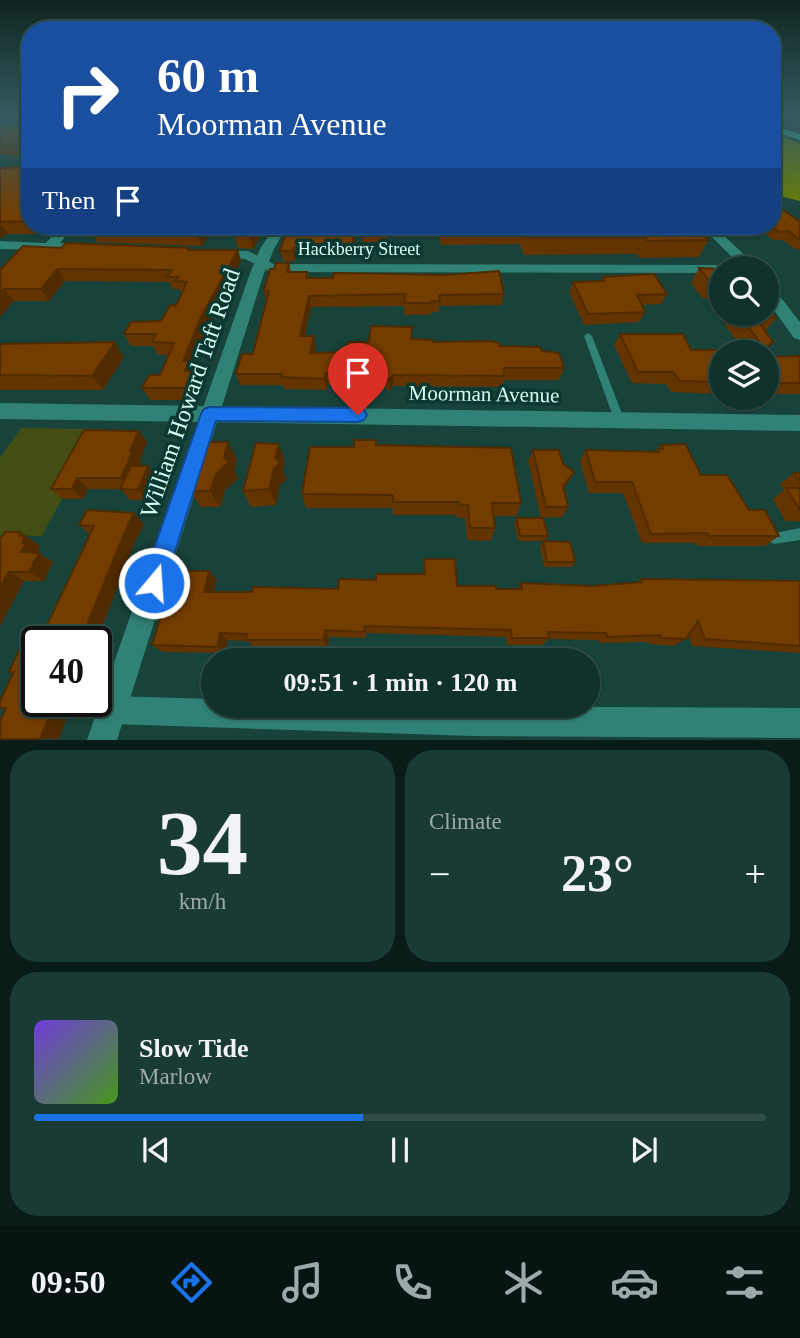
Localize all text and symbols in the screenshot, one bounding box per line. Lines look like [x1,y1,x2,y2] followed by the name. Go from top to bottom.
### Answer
[157,48,259,103] text: 60 m
[42,49,133,140] icon: right
[157,106,387,142] text: Moorman Avenue
[109,182,147,220] icon: arrive
[42,186,95,215] text: Then
[298,239,420,259] street label: Hackberry Street
[709,256,779,410] map controls
[709,256,779,326] button: search
[135,265,245,521] street label: William Howard Taft Road
[709,340,779,410] button: layers
[328,343,388,415] pin
[339,354,377,392] icon: arrive
[408,381,560,407] street label: Moorman Avenue
[117,546,191,620] position arrow
[21,626,112,717] speed limit sign: 40
[284,668,518,697] text: 09:51 · 1 min · 120 m
[157,793,248,894] text: 34
[429,809,502,834] text: Climate
[561,845,634,902] text: 23°
[429,853,450,895] text: −
[745,853,766,895] text: +
[179,889,226,914] text: km/h
[139,1034,249,1063] text: Slow Tide
[139,1064,212,1089] text: Marlow
[137,1131,175,1169] icon: previous
[381,1131,419,1169] icon: pause
[625,1131,663,1169] icon: next
[167,1258,216,1307] icon: directions
[278,1258,327,1307] icon: music
[388,1258,437,1307] icon: phone
[499,1258,548,1307] icon: climate
[610,1258,659,1307] icon: car
[720,1258,769,1307] icon: filters
[31,1264,105,1300] text: 09:50

